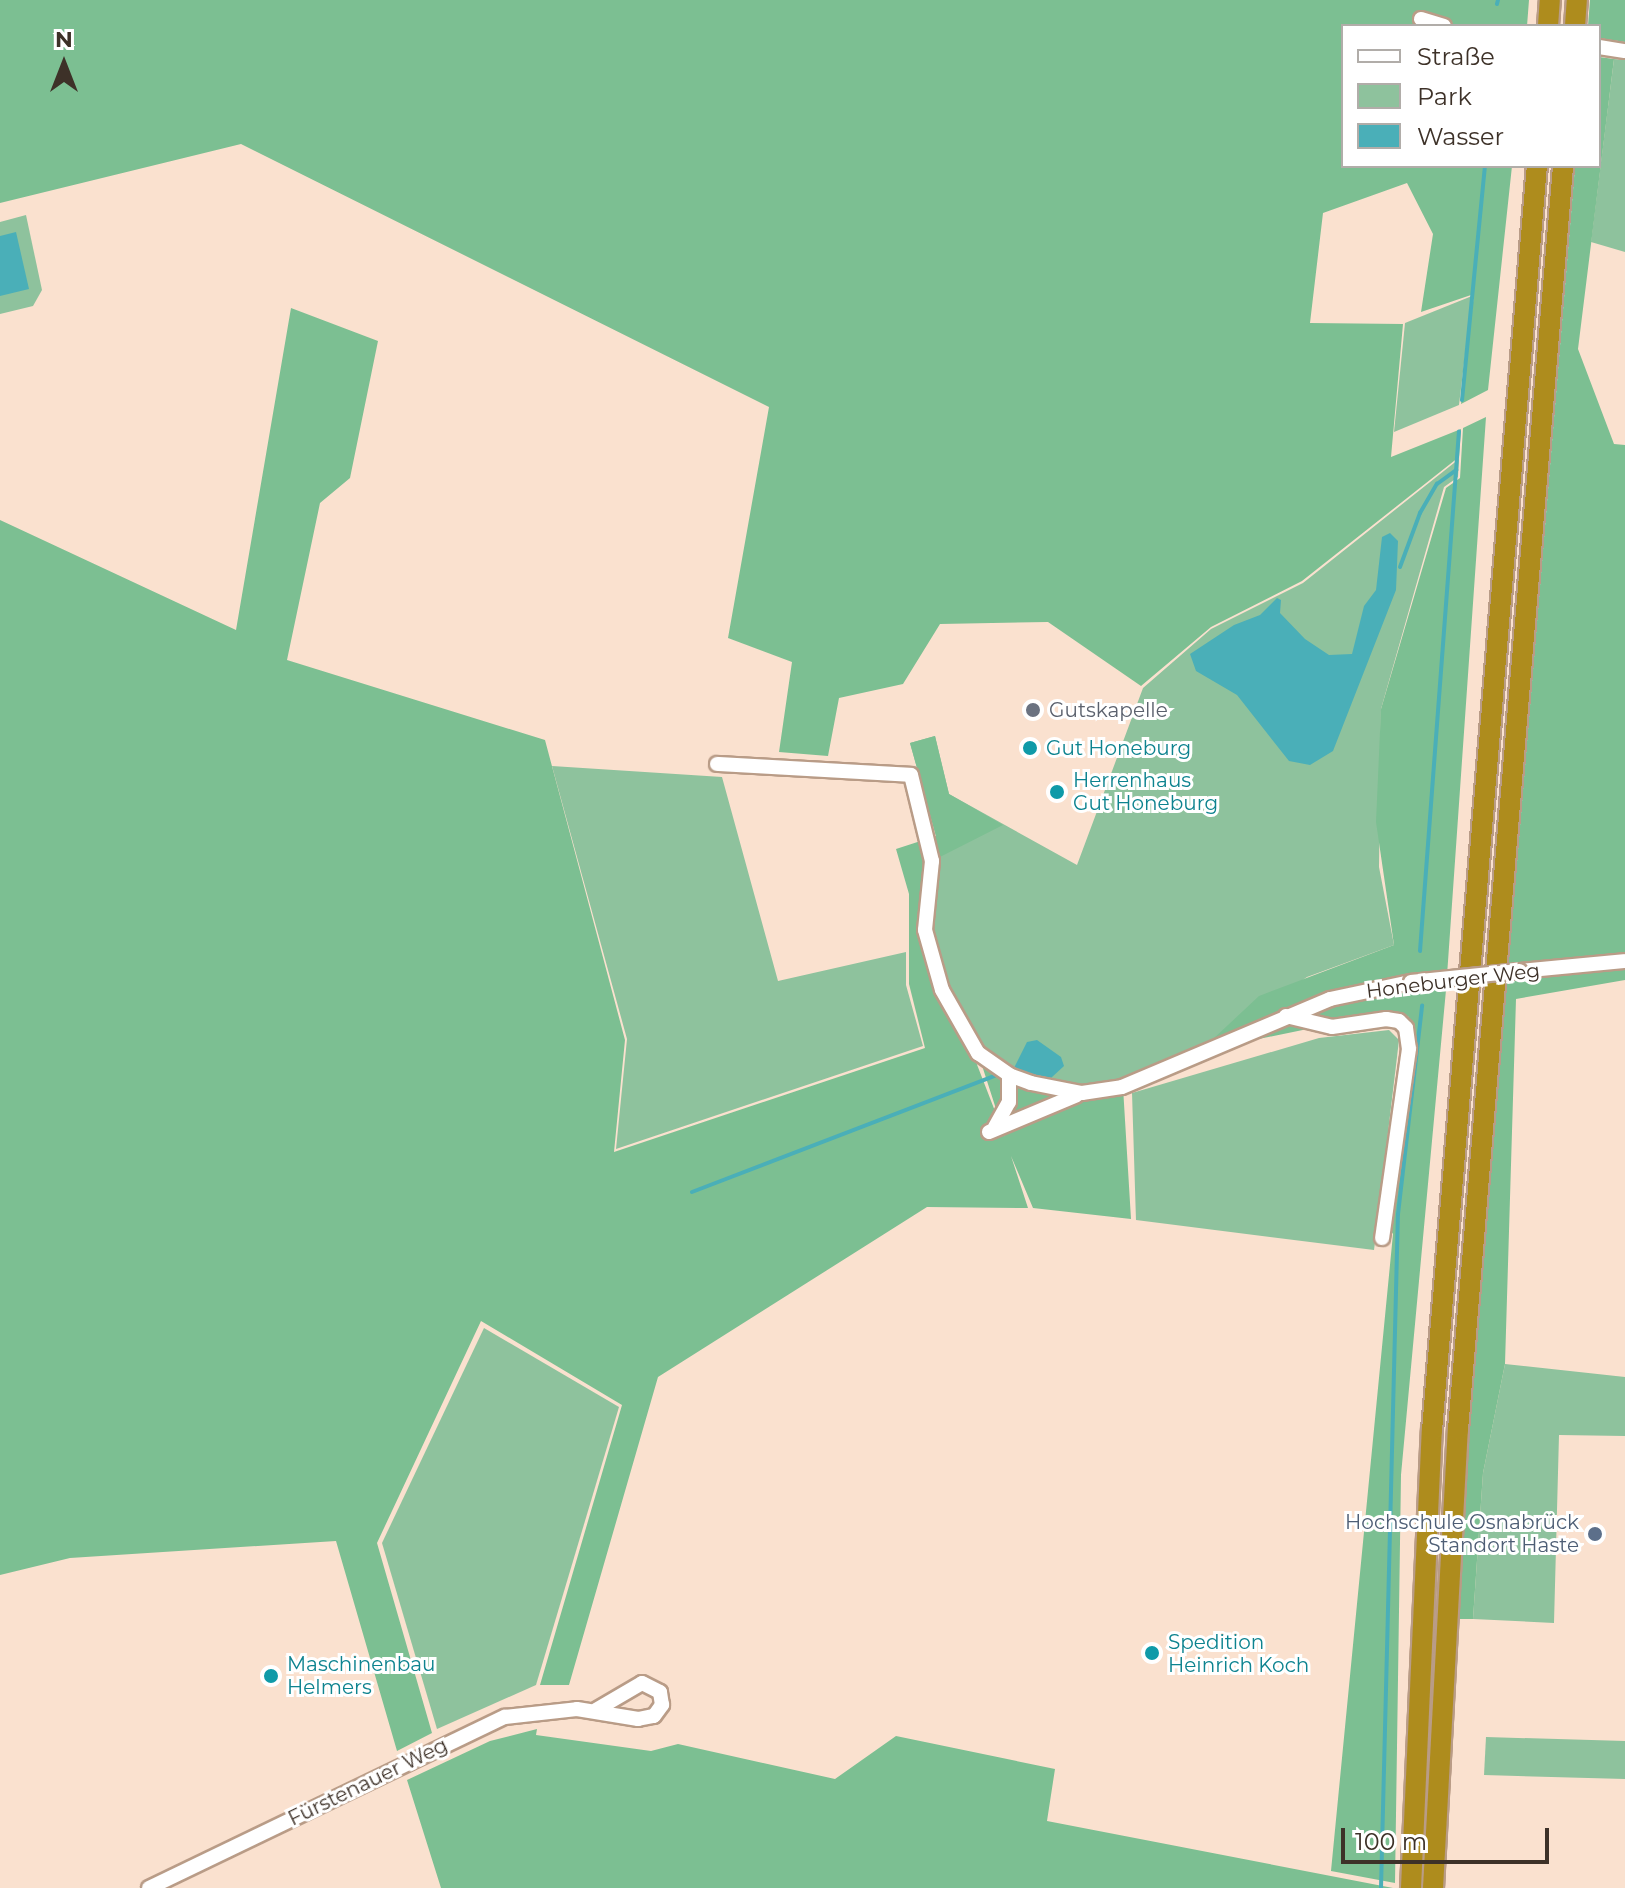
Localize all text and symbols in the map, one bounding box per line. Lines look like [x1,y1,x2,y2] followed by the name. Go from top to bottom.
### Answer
[24,24,104,104] north arrow
[1341,24,1601,168] legend
[55,26,73,53] text: N
[1417,42,1495,71] text: Straße
[1417,82,1472,111] text: Park
[1417,122,1504,151] text: Wasser
[1049,698,1168,722] place label: Gutskapelle
[1024,701,1042,719] marker: Gutskapelle
[1046,736,1191,760] place label: Gut Honeburg
[1021,739,1039,757] marker: Gut Honeburg
[1073,768,1218,815] place label: Herrenhaus Gut Honeburg
[1048,783,1066,801] marker: Herrenhaus Gut Honeburg
[1365,958,1541,1004] street label: Honeburger Weg
[1345,1510,1579,1557] place label: Hochschule Osnabrück Standort Haste
[1586,1525,1604,1543] marker: Hochschule Osnabrück Standort Haste
[1168,1630,1309,1677] place label: Spedition Heinrich Koch
[1143,1644,1161,1662] marker: Spedition Heinrich Koch
[287,1652,436,1699] place label: Maschinenbau Helmers
[262,1667,280,1685] marker: Maschinenbau Helmers
[284,1733,452,1831] street label: Fürstenauer Weg
[1345,1812,1553,1862] scale bar
[1355,1827,1427,1856] text: 100 m

